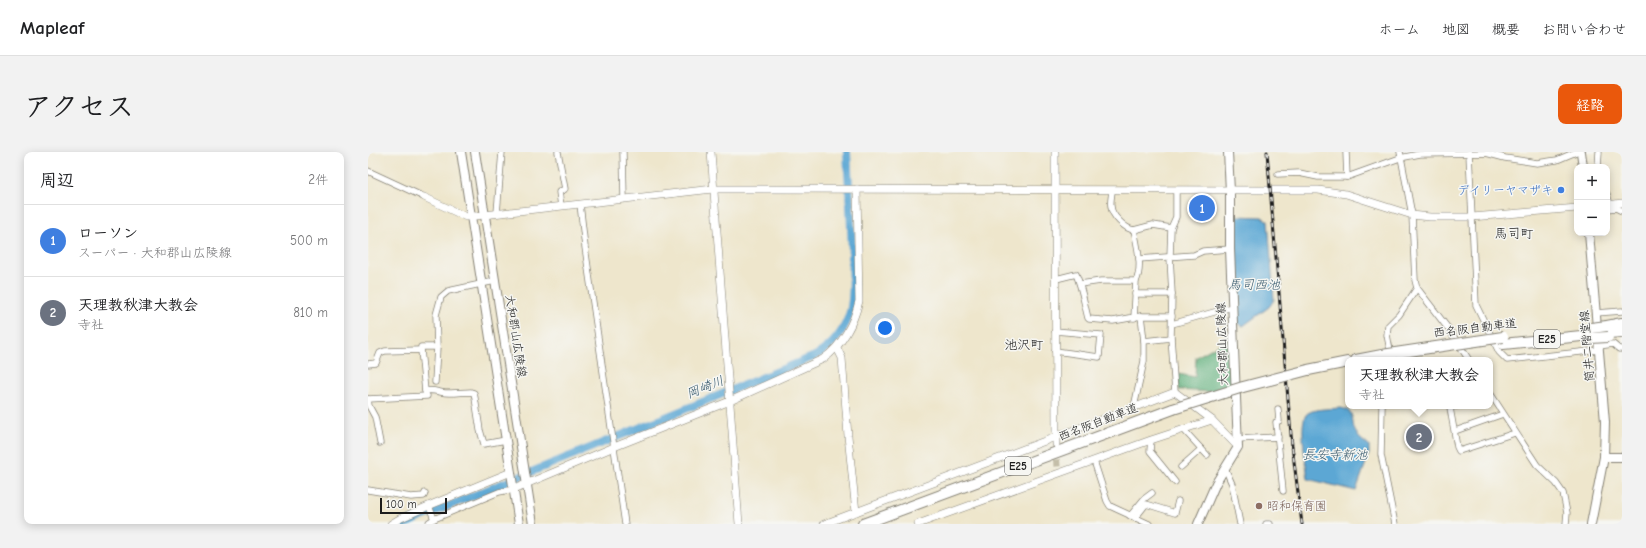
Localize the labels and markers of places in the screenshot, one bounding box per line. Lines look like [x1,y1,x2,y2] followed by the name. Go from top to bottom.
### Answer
[1457,183,1553,197] place label: デイリーヤマザキ
[1556,185,1566,195] marker: デイリーヤマザキ
[1189,193,1215,223] pin: 1
[1406,422,1432,452] pin: 2
[1267,499,1327,513] place label: 昭和保育園
[1254,501,1264,511] marker: 昭和保育園

